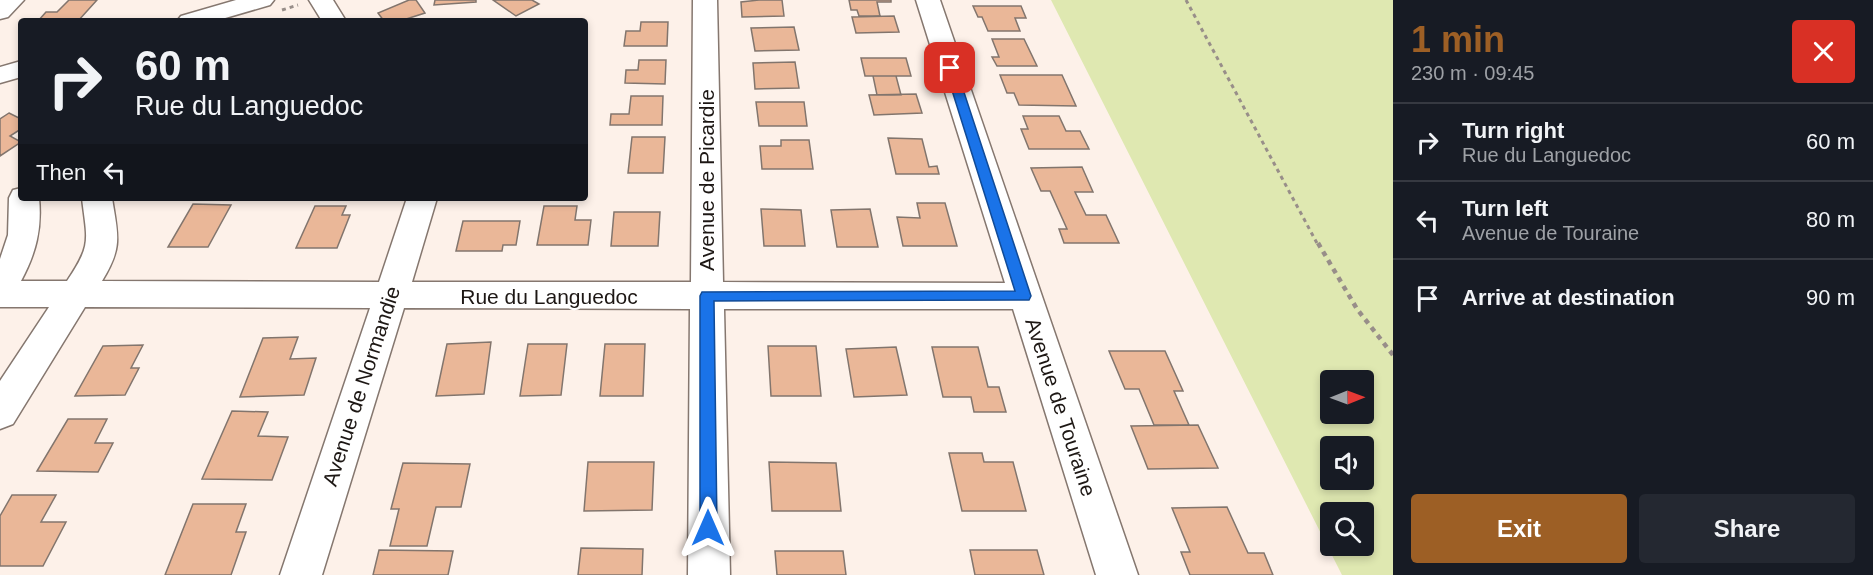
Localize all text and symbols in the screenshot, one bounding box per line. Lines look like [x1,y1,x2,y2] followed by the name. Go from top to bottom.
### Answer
[1411,19,1505,60] text: 1 min
[1792,20,1855,83] button: close
[36,42,114,120] icon: right
[135,42,231,89] text: 60 m
[924,42,975,93] pin
[933,51,966,84] icon: arrive
[1411,62,1534,84] text: 230 m · 09:45
[695,89,718,271] street label: Avenue de Picardie
[135,91,363,121] text: Rue du Languedoc
[1462,118,1564,143] text: Turn right
[1411,126,1444,159] icon: right
[1806,129,1855,154] text: 60 m
[1462,144,1631,166] text: Rue du Languedoc
[98,156,131,189] icon: left
[36,160,86,185] text: Then
[1462,196,1548,221] text: Turn left
[1411,204,1444,237] icon: left
[1806,207,1855,232] text: 80 m
[1462,222,1639,244] text: Avenue de Touraine
[1411,282,1444,315] icon: arrive
[318,283,404,489] street label: Avenue de Normandie
[460,285,638,308] street label: Rue du Languedoc
[1462,285,1675,310] text: Arrive at destination
[1806,285,1855,310] text: 90 m
[1021,315,1101,499] street label: Avenue de Touraine
[1320,370,1374,424] north arrow
[1320,370,1374,556] map controls
[1320,436,1374,490] button: sound
[1411,494,1627,563] button: Exit
[1639,494,1855,563] button: Share
[676,496,740,560] position arrow
[1320,502,1374,556] button: search

